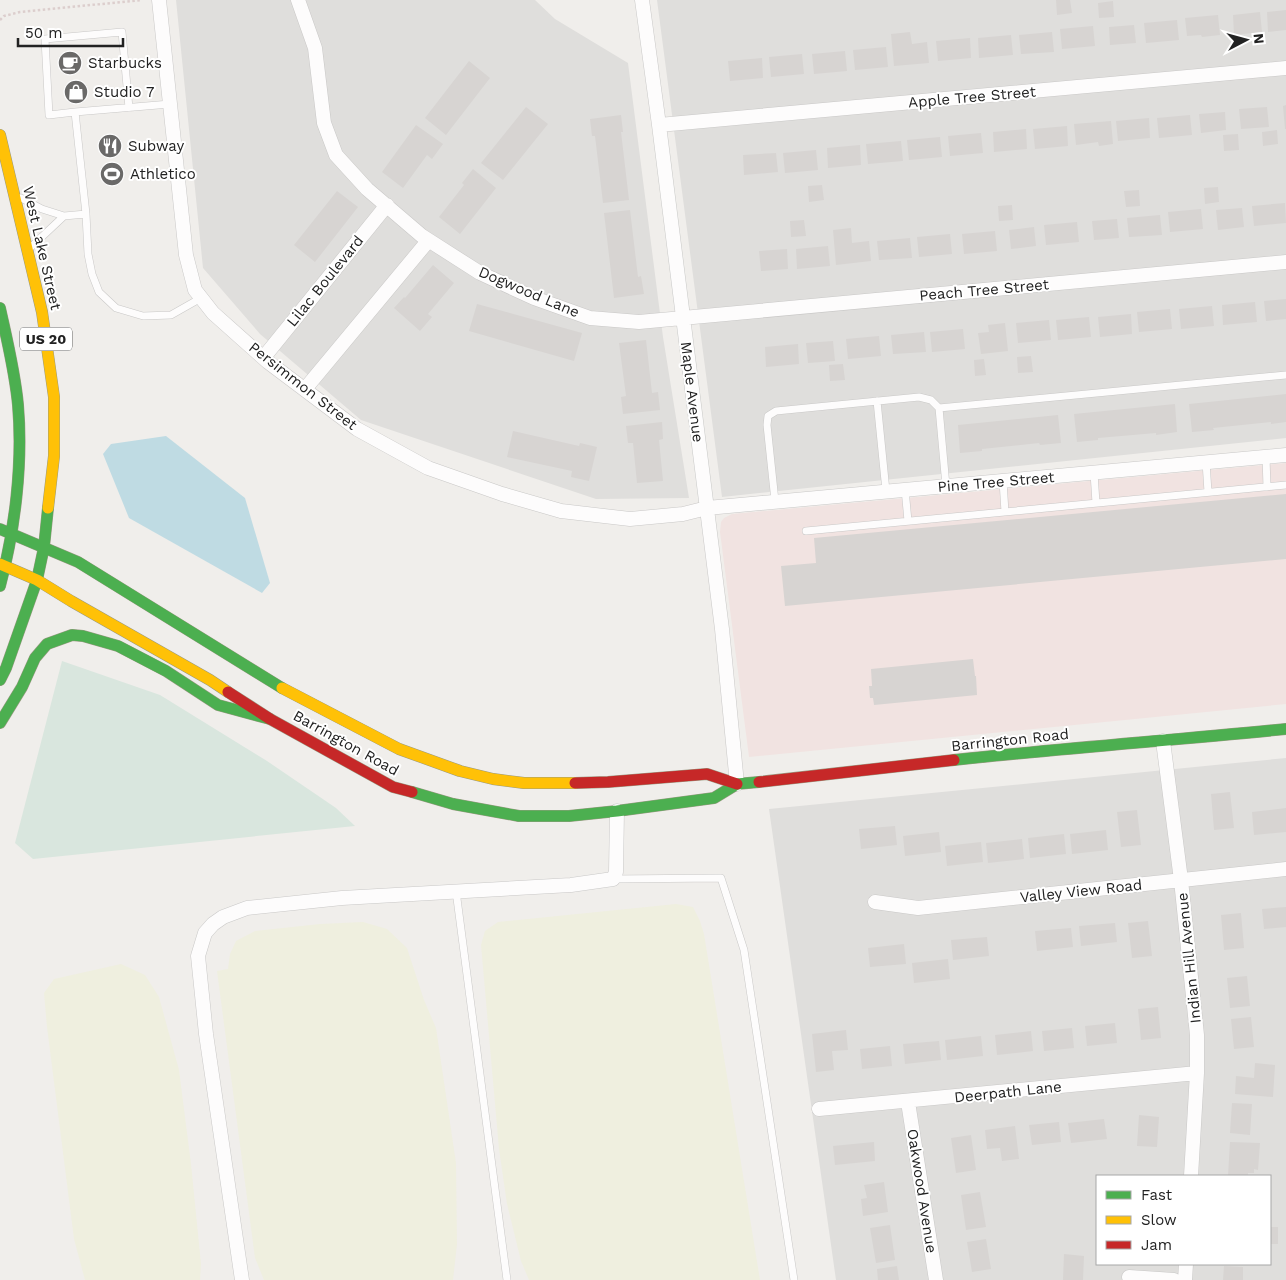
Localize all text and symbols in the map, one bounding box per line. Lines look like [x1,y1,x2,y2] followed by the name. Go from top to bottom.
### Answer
[18,15,122,47] scale bar
[1221,15,1271,65] north arrow
[25,24,62,42] text: 50 m
[1250,33,1267,45] text: N
[57,50,83,76] cafe icon: Starbucks
[88,54,162,72] place label: Starbucks
[63,79,89,105] shop icon: Studio 7
[907,82,1037,112] street label: Apple Tree Street
[94,83,154,101] place label: Studio 7
[97,133,123,159] restaurant icon: Subway
[128,137,184,155] place label: Subway
[99,161,125,187] sports icon: Athletico
[130,165,196,183] place label: Athletico
[19,184,65,312] street label: West Lake Street
[283,232,367,330] street label: Lilac Boulevard
[476,263,582,321] street label: Dogwood Lane
[918,275,1050,305] street label: Peach Tree Street
[20,328,72,350] road number: US 20
[245,338,361,434] street label: Persimmon Street
[677,341,707,443] street label: Maple Avenue
[937,468,1056,496] street label: Pine Tree Street
[290,707,402,779] street label: Barrington Road
[950,725,1070,755] street label: Barrington Road
[1019,876,1143,906] street label: Valley View Road
[1173,892,1205,1024] street label: Indian Hill Avenue
[953,1077,1063,1107] street label: Deerpath Lane
[903,1128,941,1254] street label: Oakwood Avenue
[1096,1175,1271,1265] legend
[1141,1186,1173,1204] text: Fast
[1141,1211,1177,1229] text: Slow
[1141,1236,1172,1254] text: Jam

